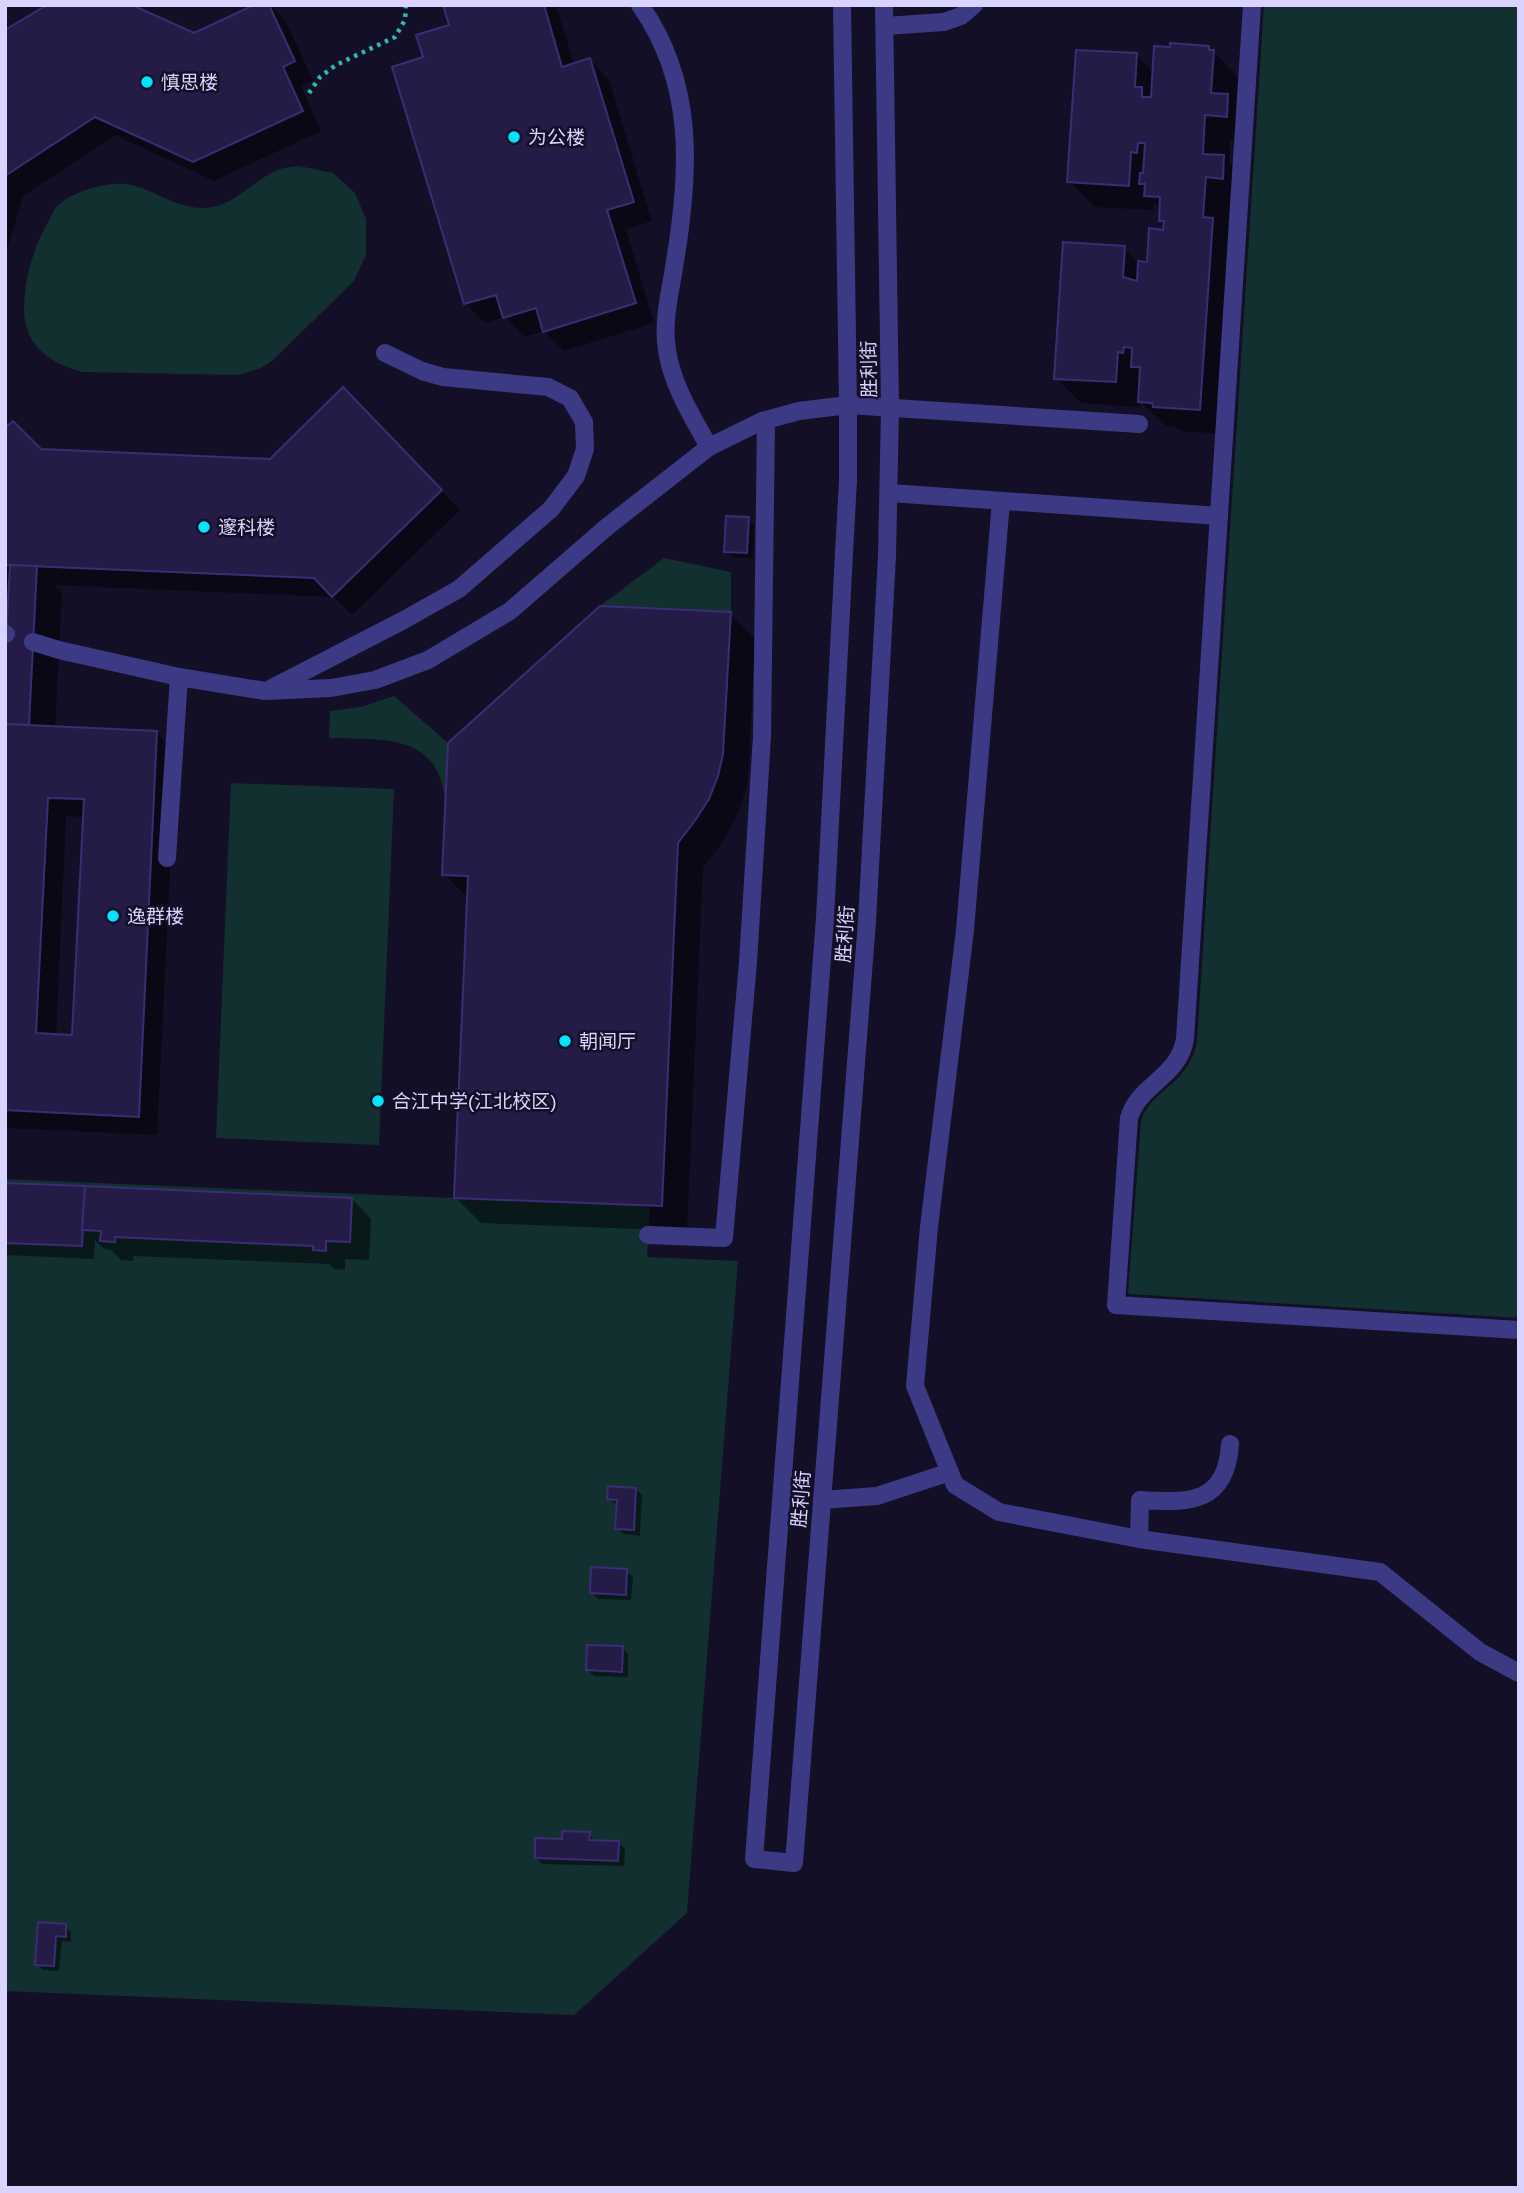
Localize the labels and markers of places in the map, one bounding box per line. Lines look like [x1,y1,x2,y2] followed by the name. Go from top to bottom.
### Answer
[161,72,218,93] place label: 慎思楼
[139,74,155,90] marker: 慎思楼
[528,127,585,148] place label: 为公楼
[506,129,522,145] marker: 为公楼
[218,517,275,538] place label: 邃科楼
[196,519,212,535] marker: 邃科楼
[127,906,184,927] place label: 逸群楼
[105,908,121,924] marker: 逸群楼
[579,1031,636,1052] place label: 朝闻厅
[557,1033,573,1049] marker: 朝闻厅
[392,1091,557,1112] place label: 合江中学(江北校区)
[370,1093,386,1109] marker: 合江中学(江北校区)

